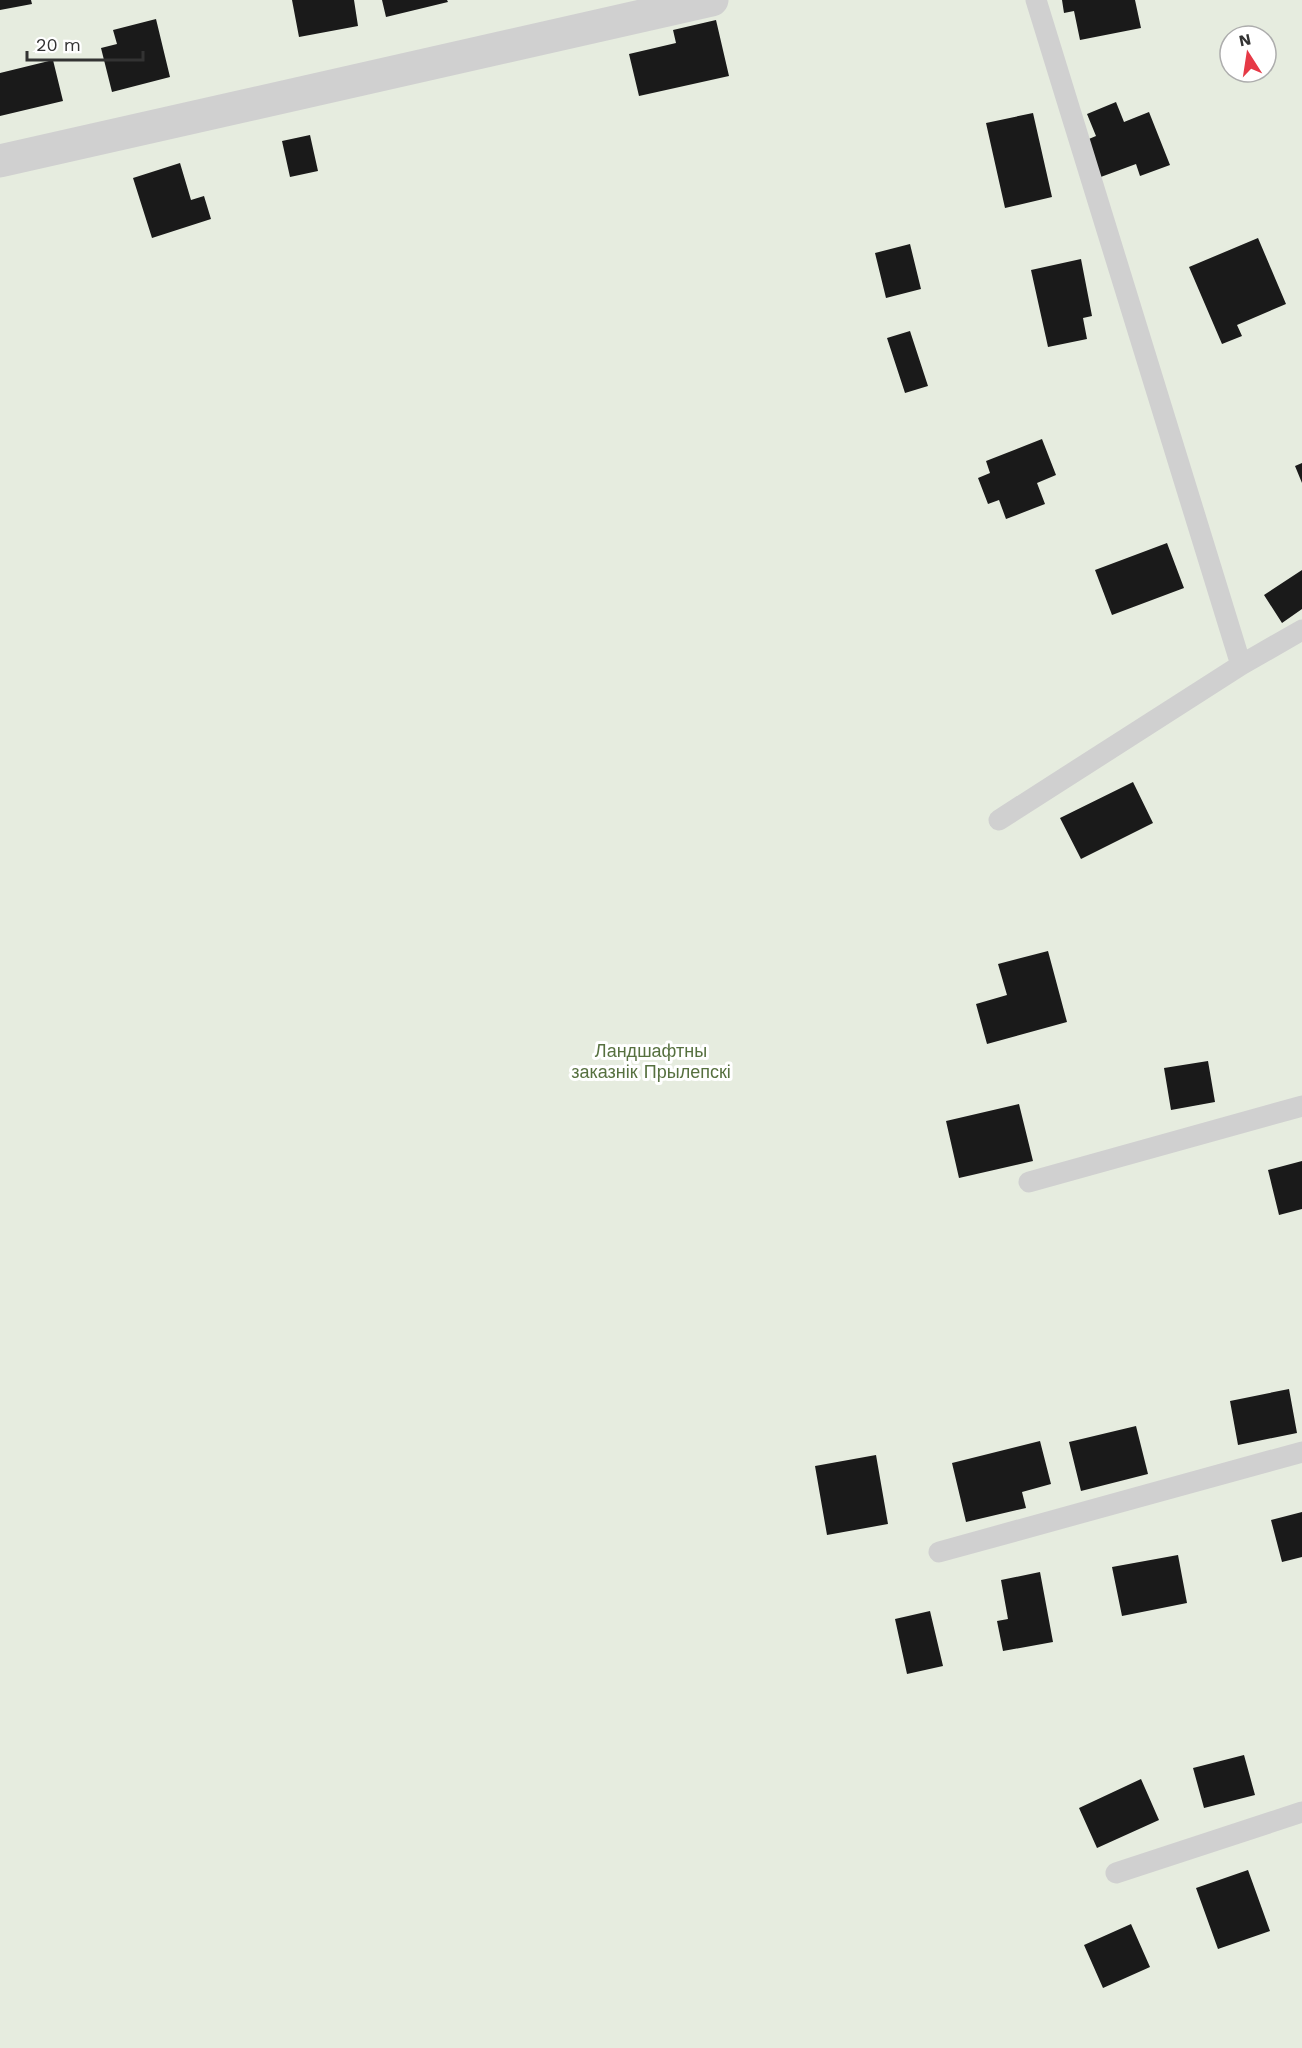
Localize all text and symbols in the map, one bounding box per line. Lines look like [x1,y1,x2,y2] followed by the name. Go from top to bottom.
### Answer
[27,24,142,62] scale bar
[1218,24,1278,84] north arrow
[1237,29,1253,50] text: N
[36,34,81,55] text: 20 m
[571,1040,731,1082] park label: Ландшафтны заказнік Прылепскі

